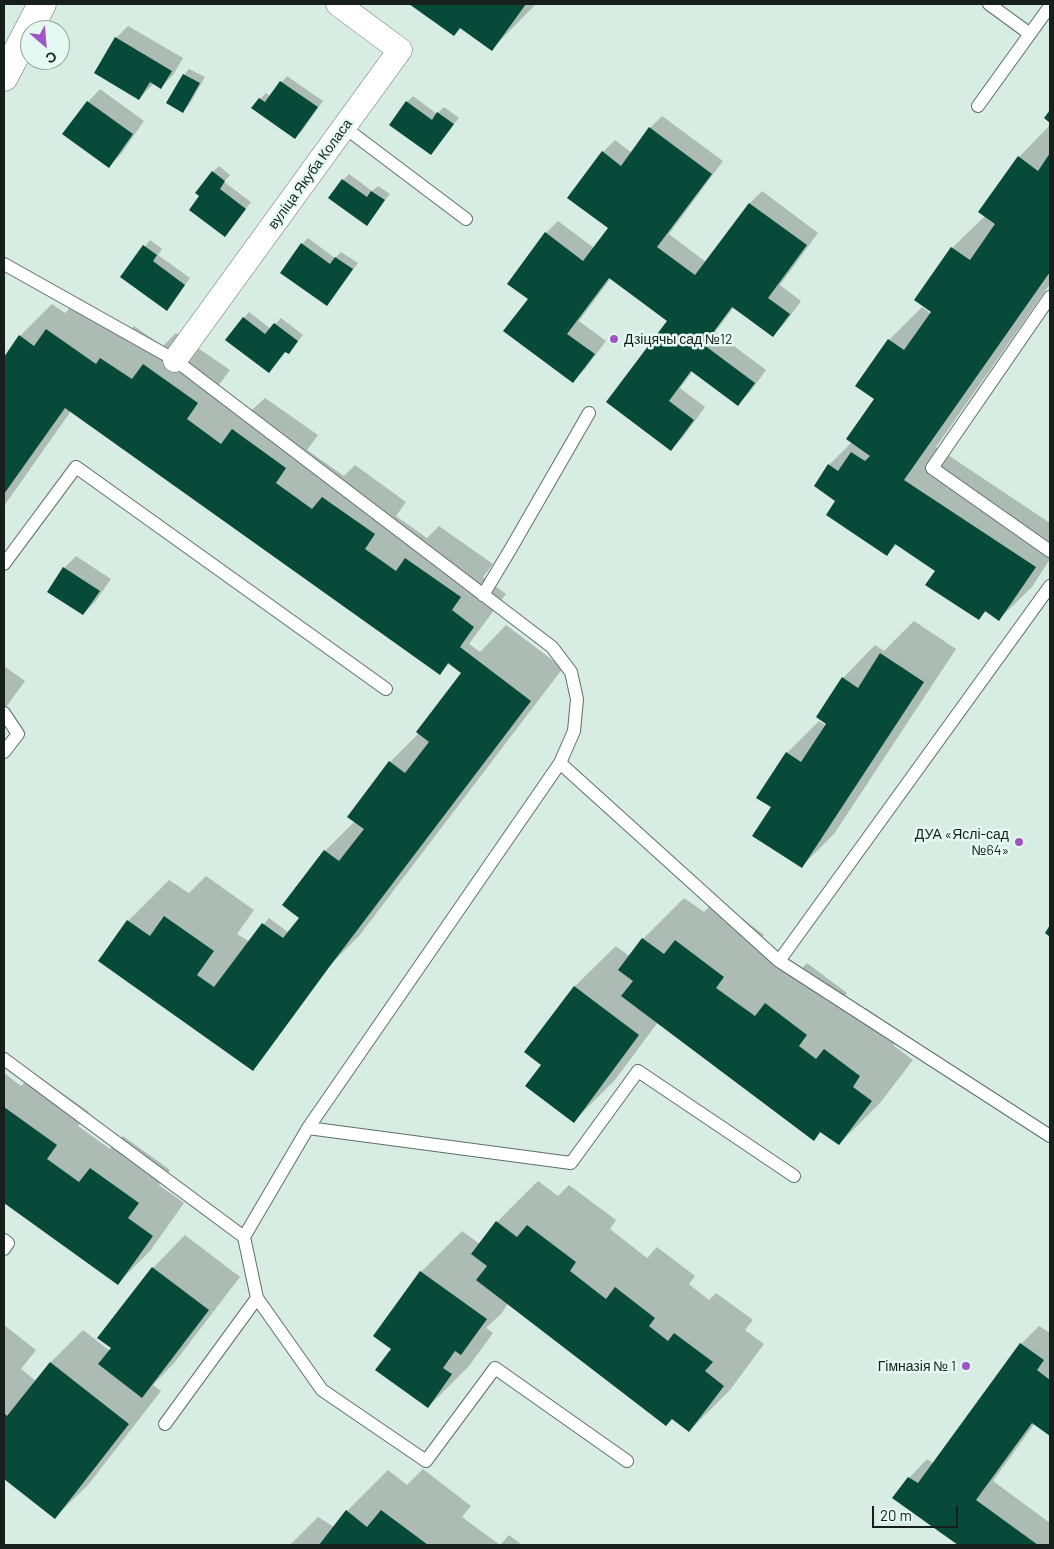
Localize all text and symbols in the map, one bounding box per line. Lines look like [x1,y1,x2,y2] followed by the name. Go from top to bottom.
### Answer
[20,20,70,70] north arrow
[43,48,60,68] text: С
[264,116,356,232] street label: вуліца Якуба Коласа
[624,331,732,347] place label: Дзіцячы сад №12
[608,333,620,345] marker: Дзіцячы сад №12
[915,826,1009,859] place label: ДУА «Яслі-сад №64»
[1013,836,1025,848] marker: ДУА «Яслі-сад №64»
[878,1358,956,1374] place label: Гімназія № 1
[960,1360,972,1372] marker: Гімназія № 1
[874,1496,960,1528] scale bar
[880,1506,912,1524] text: 20 m

